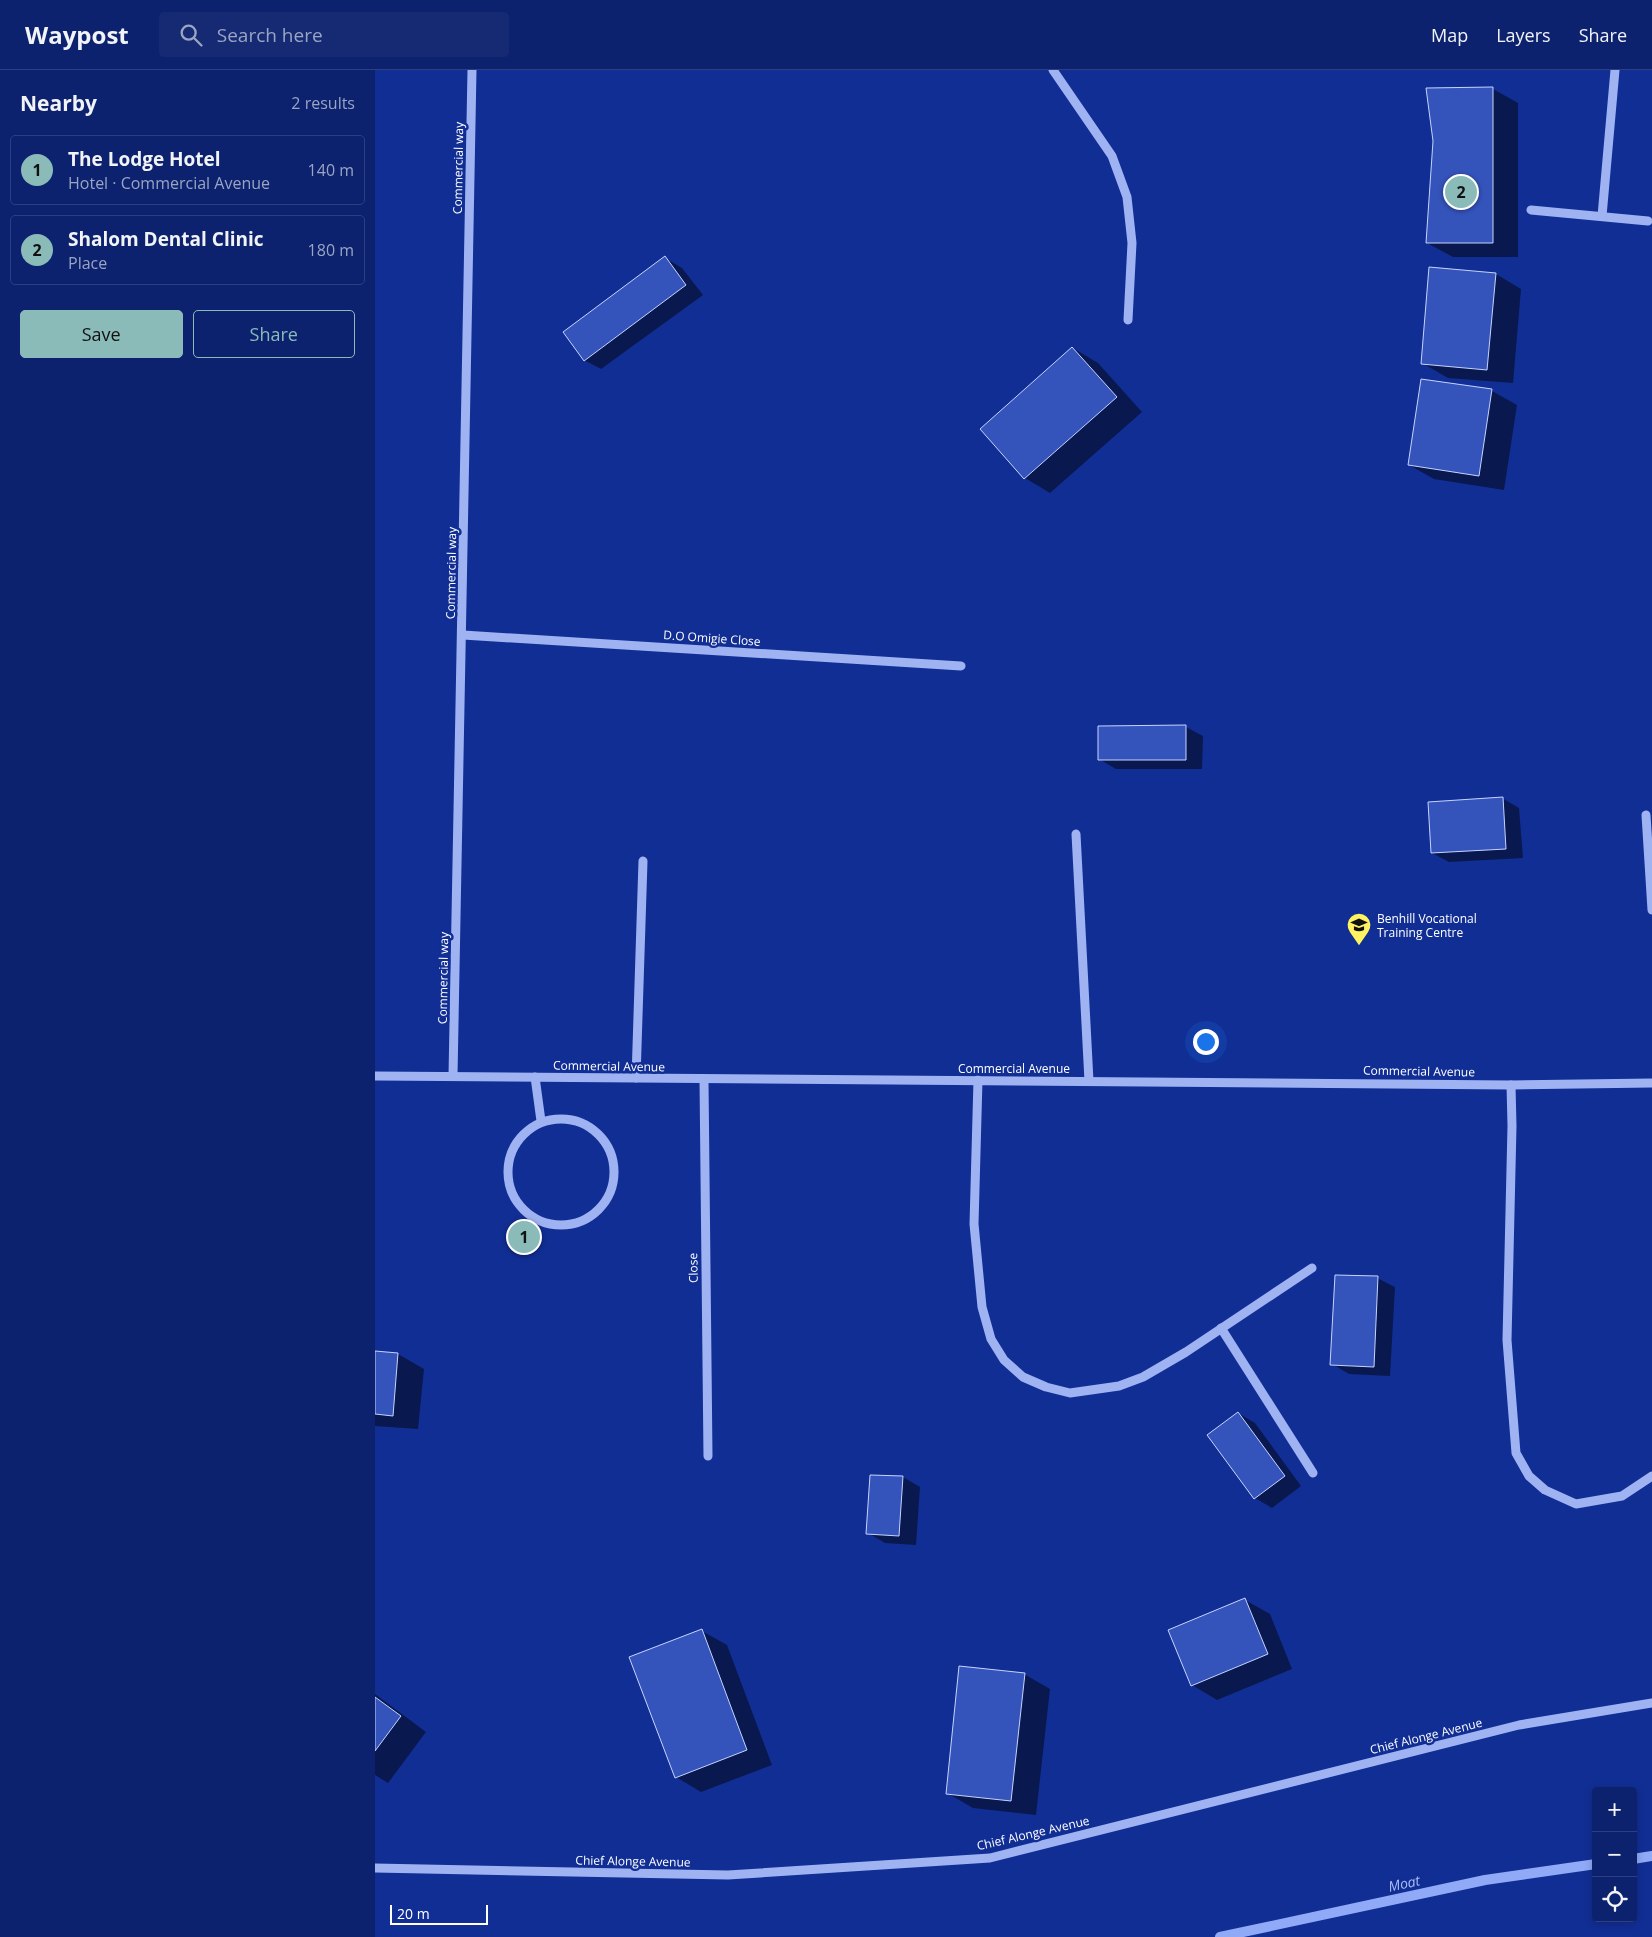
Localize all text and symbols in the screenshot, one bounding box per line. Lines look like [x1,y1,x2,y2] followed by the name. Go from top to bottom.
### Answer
[159,12,509,57] search box
[25,18,129,51] text: Waypost
[177,21,205,49] icon: search
[217,22,323,48] text: Search here
[1431,23,1468,47] text: Map
[1496,23,1551,47] text: Layers
[1579,23,1627,47] text: Share
[20,89,97,117] text: Nearby
[291,92,355,114] text: 2 results
[449,121,467,214] street label: Commercial way
[68,146,221,172] text: The Lodge Hotel
[32,159,42,181] text: 1
[308,159,354,181] text: 140 m
[68,172,270,194] text: Hotel · Commercial Avenue
[1445,173,1477,211] pin: 2
[68,226,264,252] text: Shalom Dental Clinic
[32,239,42,261] text: 2
[308,239,354,261] text: 180 m
[68,252,107,274] text: Place
[20,310,183,358] button: Save
[193,310,355,358] button: Share
[442,526,460,619] street label: Commercial way
[663,626,761,650] street label: D.O Omigie Close
[1377,910,1477,941] place label: Benhill Vocational Training Centre
[1346,912,1372,946] school or university icon: Benhill Vocational Training Centre
[434,931,452,1024] street label: Commercial way
[1193,1029,1219,1055] your location
[553,1057,665,1075] street label: Commercial Avenue
[958,1060,1070,1077] street label: Commercial Avenue
[1363,1062,1475,1080] street label: Commercial Avenue
[508,1218,540,1256] pin: 1
[684,1252,702,1283] street label: Close
[1368,1714,1484,1758] street label: Chief Alonge Avenue
[1592,1787,1637,1922] map controls
[1592,1787,1637,1832] button: +
[975,1812,1091,1854] street label: Chief Alonge Avenue
[1592,1832,1637,1877] button: −
[575,1851,691,1871] street label: Chief Alonge Avenue
[1386,1870,1423,1896] water label: Moat
[1592,1877,1637,1922] button: locate
[390,1902,487,1925] scale bar
[397,1904,430,1923] text: 20 m

